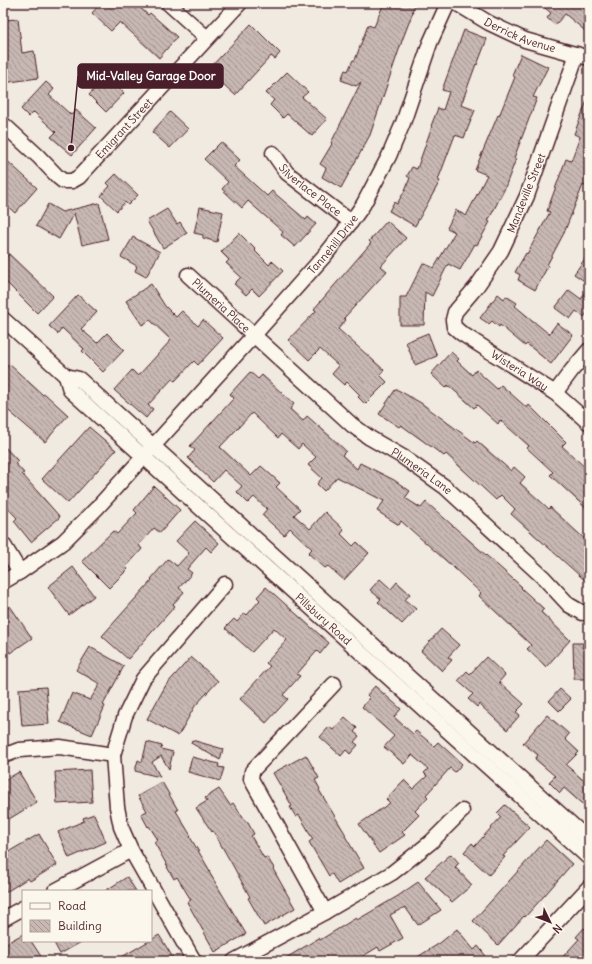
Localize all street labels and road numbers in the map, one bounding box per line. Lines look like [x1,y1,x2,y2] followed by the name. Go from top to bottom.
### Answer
[481,15,557,55] street label: Derrick Avenue
[92,95,156,162] street label: Emigrant Street
[504,151,548,235] street label: Mandeville Street
[276,161,344,219] street label: Silverlace Place
[305,212,361,277] street label: Tannehill Drive
[189,275,253,335] street label: Plumeria Place
[488,347,551,394] street label: Wisteria Way
[389,445,455,497] street label: Plumeria Lane
[292,590,355,648] street label: Pillsbury Road

